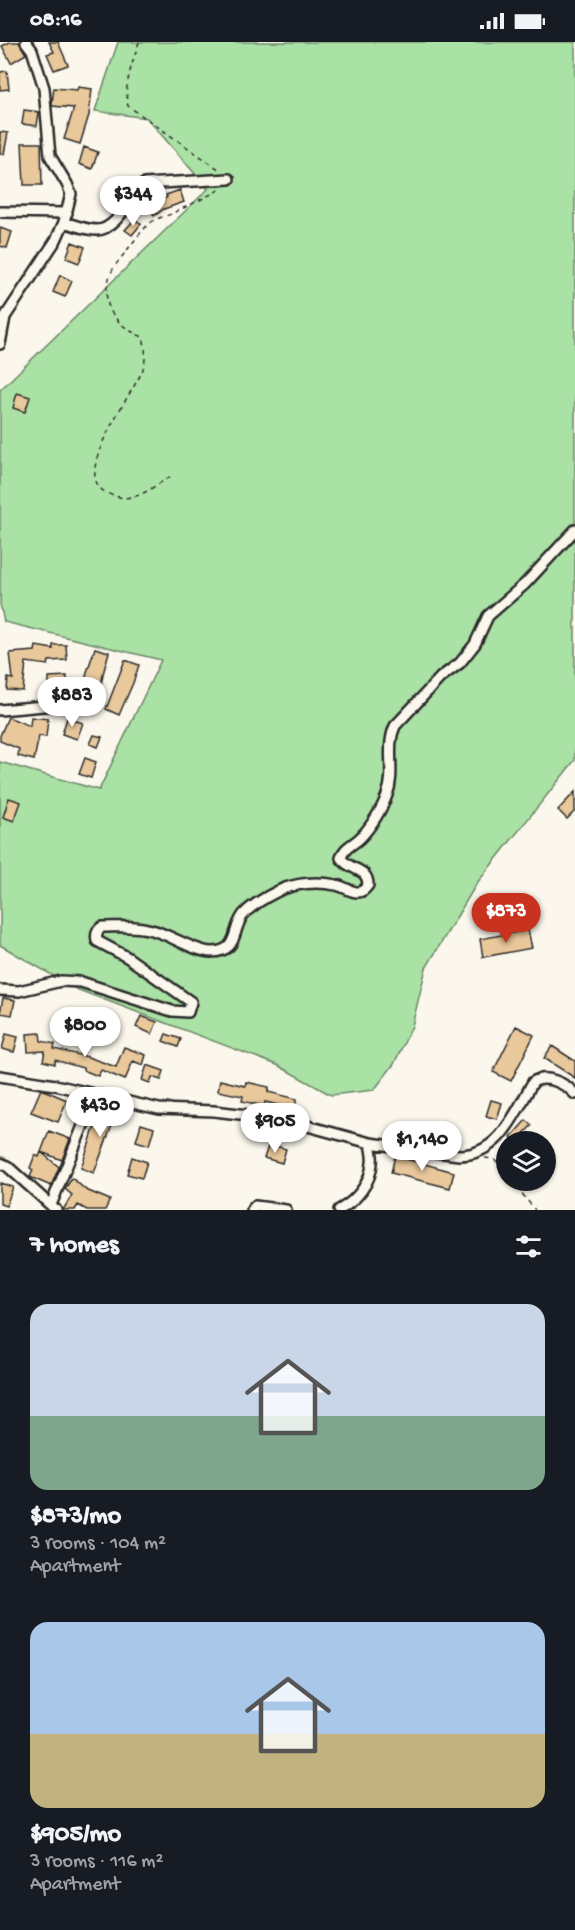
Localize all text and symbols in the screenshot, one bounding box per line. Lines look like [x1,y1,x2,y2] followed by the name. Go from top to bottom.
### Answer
[30,8,82,34] text: 08:16
[97,176,169,227] pin: $344
[114,184,152,207] text: $344
[36,677,108,728] pin: $883
[51,685,93,708] text: $883
[470,893,542,944] pin: $873
[486,901,526,924] text: $873
[49,1007,121,1058] pin: $800
[64,1015,106,1038] text: $800
[64,1087,136,1138] pin: $430
[80,1095,120,1118] text: $430
[239,1103,311,1154] pin: $905
[255,1111,295,1134] text: $905
[373,1121,471,1172] pin: $1,140
[396,1129,448,1152] text: $1,140
[496,1131,556,1191] map controls
[496,1131,556,1191] button: layers
[512,1230,545,1263] icon: filters
[30,1231,119,1262] text: 7 homes
[234,1343,342,1451] icon: home
[30,1502,121,1533] text: $873/mo
[30,1533,166,1556] text: 3 rooms · 104 m²
[30,1556,120,1579] text: Apartment
[234,1661,342,1769] icon: home
[30,1820,121,1851] text: $905/mo
[30,1851,163,1874] text: 3 rooms · 116 m²
[30,1874,120,1897] text: Apartment

